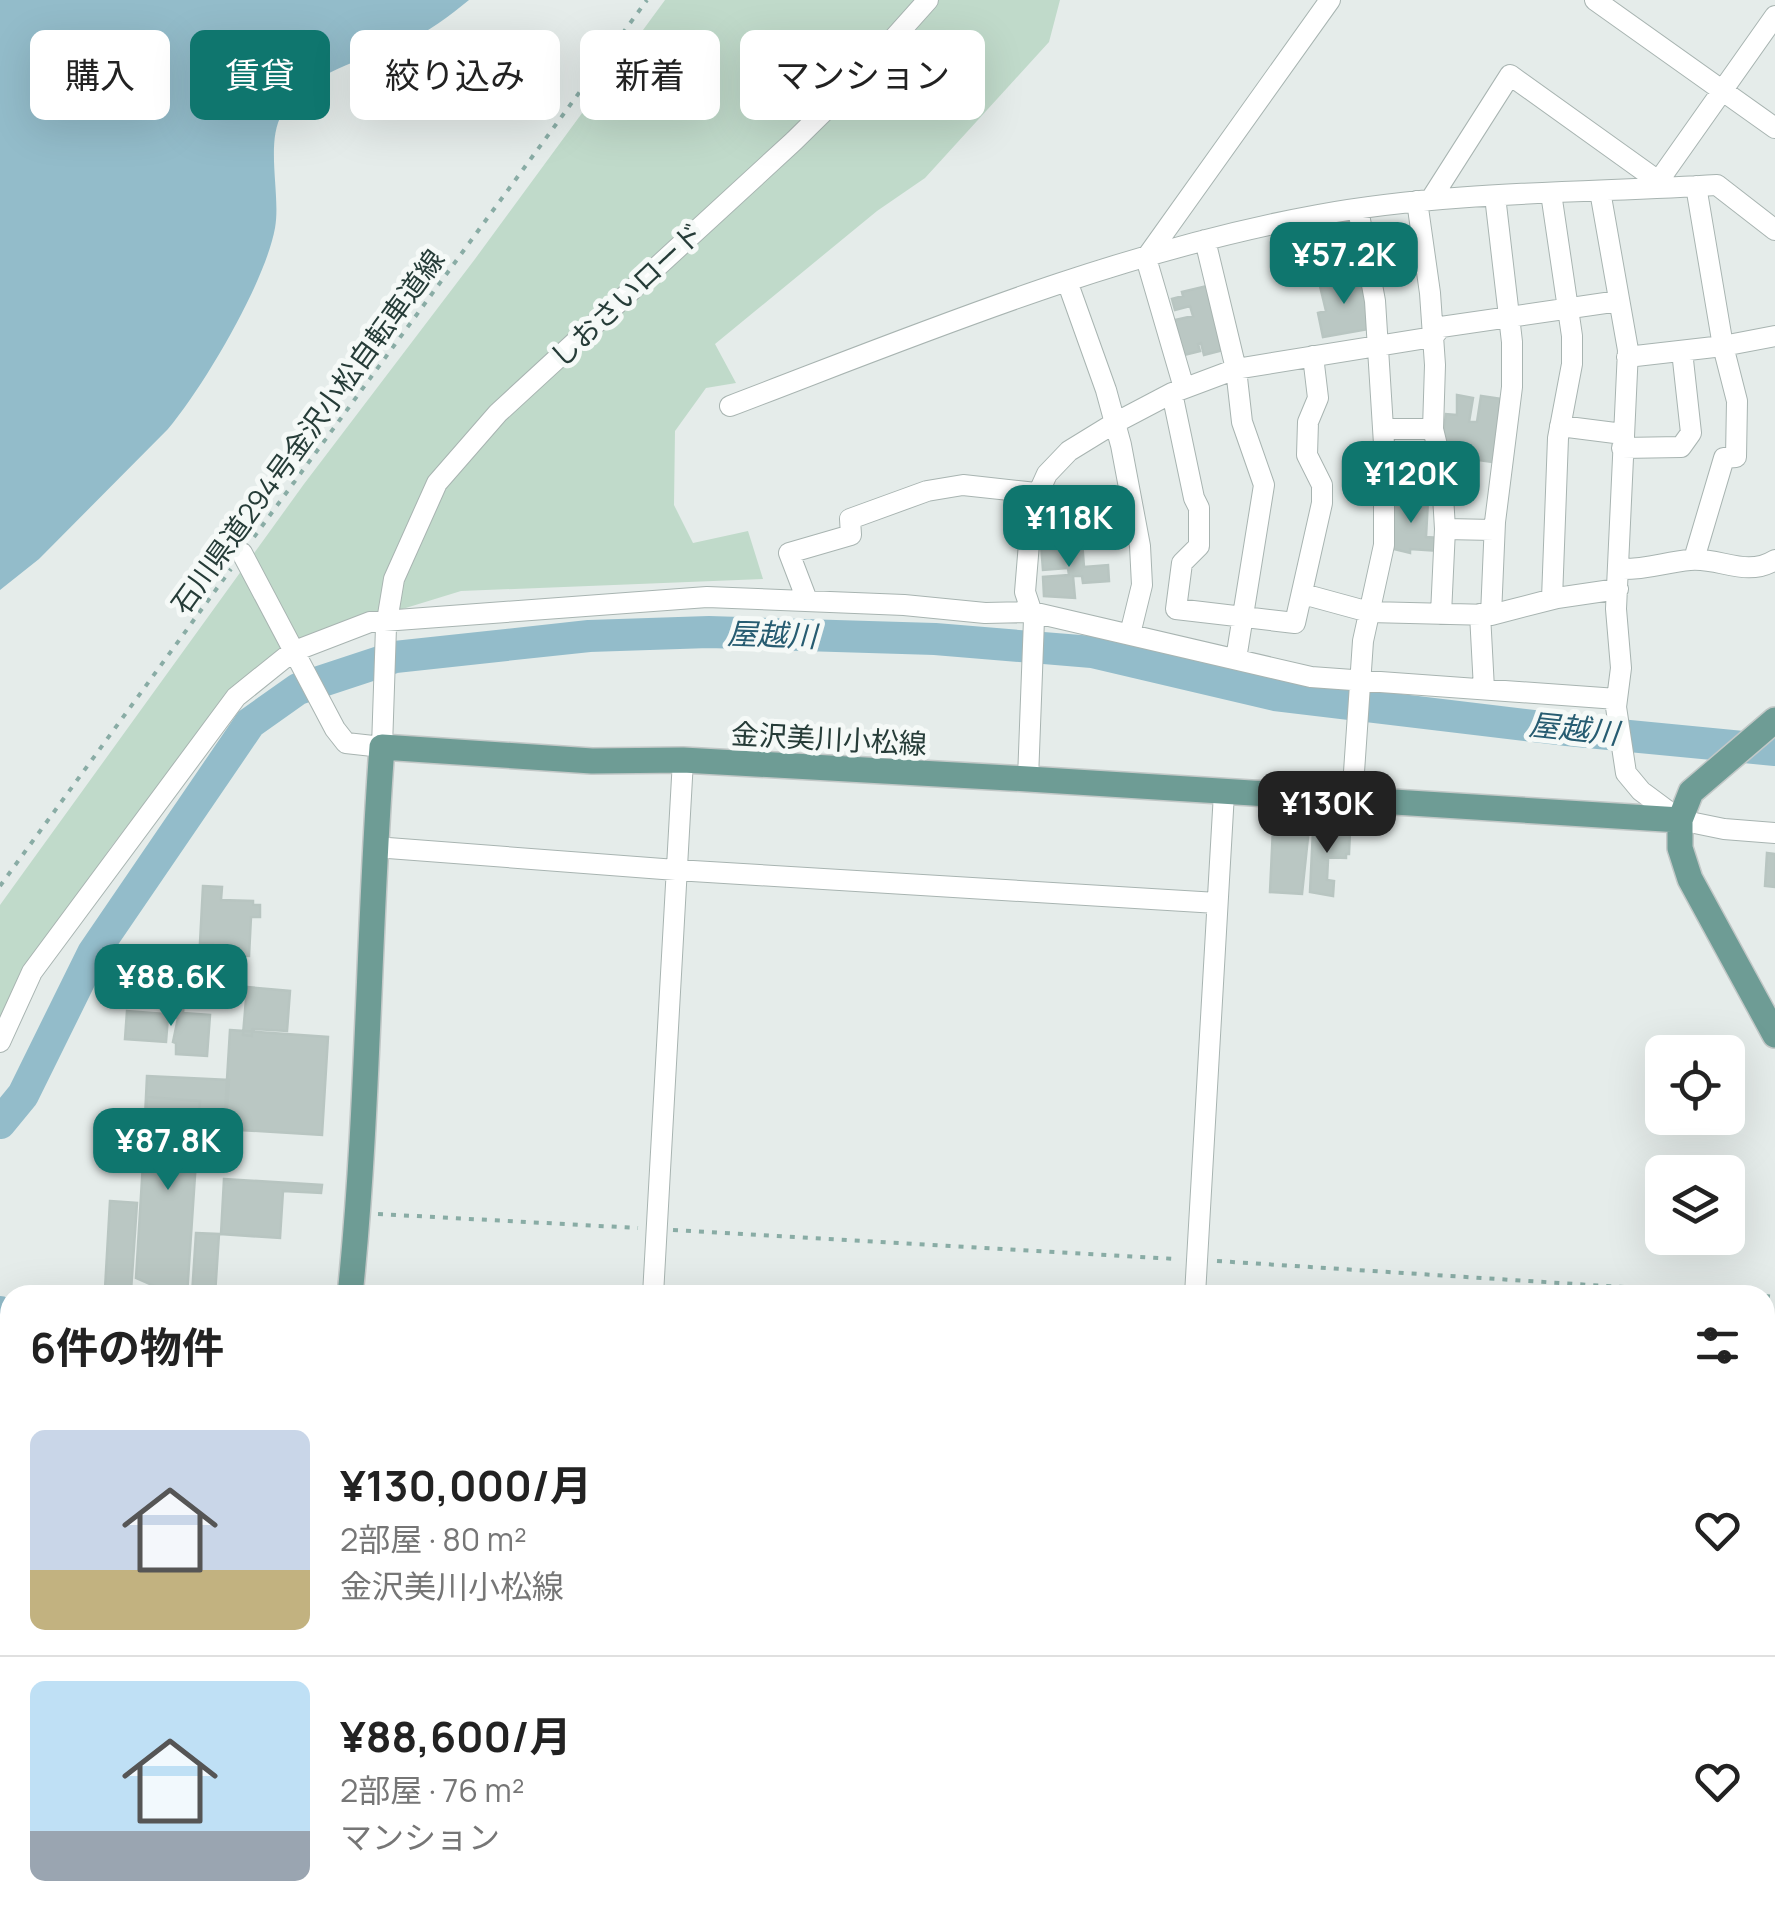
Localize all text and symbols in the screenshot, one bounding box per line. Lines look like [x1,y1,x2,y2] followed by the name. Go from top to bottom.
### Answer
[30,30,170,120] chip: 購入
[190,30,330,120] chip: 賃貸
[350,30,560,120] chip: 絞り込み
[580,30,720,120] chip: 新着
[740,30,985,120] chip: マンション
[541,213,711,375] street label: しおさいロード
[1263,222,1425,307] pin: ¥57.2K
[1292,232,1396,276] text: ¥57.2K
[162,241,452,621] street label: 石川県道294号金沢小松自転車道線
[1341,441,1481,526] pin: ¥120K
[1364,451,1458,495] text: ¥120K
[999,485,1139,570] pin: ¥118K
[1025,495,1113,539] text: ¥118K
[726,612,821,656] water label: 屋越川
[1527,703,1624,753] water label: 屋越川
[730,714,928,762] street label: 金沢美川小松線
[1257,771,1397,856] pin: ¥130K
[1280,781,1374,825] text: ¥130K
[90,944,252,1029] pin: ¥88.6K
[116,954,226,998] text: ¥88.6K
[1645,1035,1745,1255] map controls
[1645,1035,1745,1135] button: locate
[87,1108,249,1193] pin: ¥87.8K
[115,1118,221,1162] text: ¥87.8K
[1645,1155,1745,1255] button: layers
[30,1318,224,1376] text: 6件の物件
[1690,1318,1745,1373] icon: filters
[340,1456,592,1514] text: ¥130,000/月
[110,1470,230,1590] icon: home
[1690,1503,1745,1558] icon: heart
[340,1517,527,1561] text: 2部屋 · 80 m²
[340,1564,564,1608] text: 金沢美川小松線
[340,1707,571,1765] text: ¥88,600/月
[110,1721,230,1841] icon: home
[1690,1754,1745,1809] icon: heart
[340,1768,525,1812] text: 2部屋 · 76 m²
[340,1815,500,1859] text: マンション

